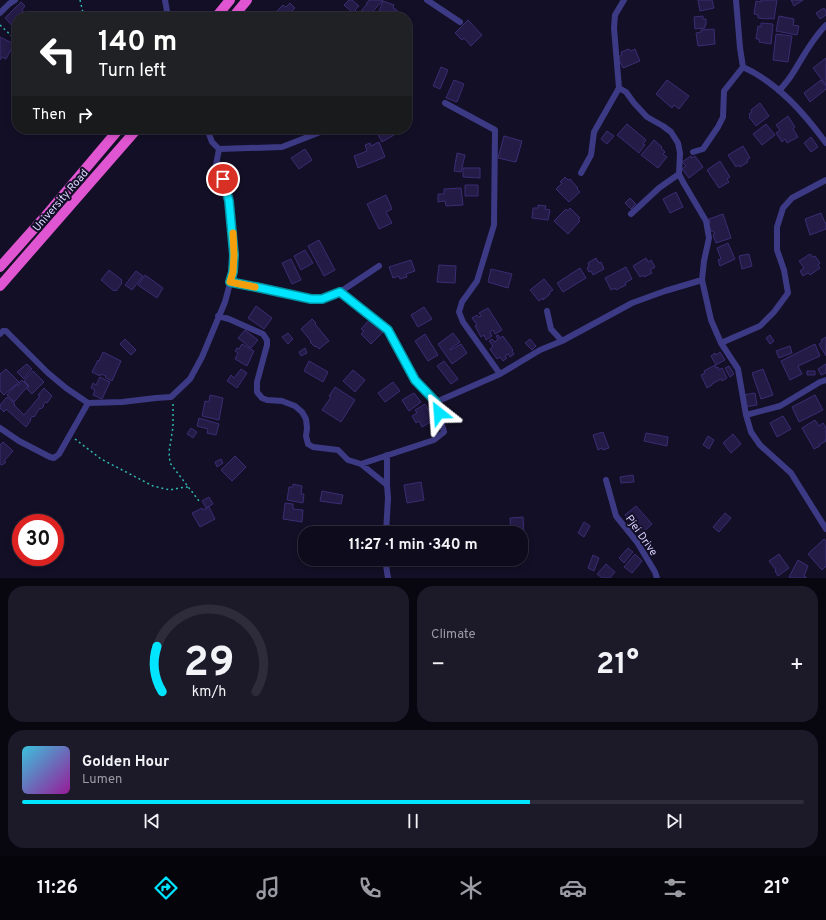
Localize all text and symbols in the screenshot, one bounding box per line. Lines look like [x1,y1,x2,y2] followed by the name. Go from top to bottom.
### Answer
[98,25,177,61] text: 140 m
[32,28,84,80] icon: left
[98,60,166,83] text: Turn left
[74,104,96,126] icon: right
[32,106,66,125] text: Then
[206,162,240,196] pin
[30,167,92,235] street label: University Road
[212,168,234,190] icon: arrive
[418,392,460,434] position arrow
[622,512,660,559] street label: Pjei Drive
[12,514,64,566] speed limit sign: 30
[348,536,478,555] text: 11:27 · 1 min · 340 m
[431,627,476,643] text: Climate
[183,638,234,691] text: 29
[596,647,639,684] text: 21°
[431,652,445,679] text: −
[790,652,804,679] text: +
[191,683,226,701] text: km/h
[82,753,169,772] text: Golden Hour
[82,772,122,788] text: Lumen
[141,810,163,832] icon: previous
[402,810,424,832] icon: pause
[663,810,685,832] icon: next
[152,874,180,902] icon: directions
[254,874,282,902] icon: music
[356,874,384,902] icon: phone
[457,874,485,902] icon: climate
[559,874,587,902] icon: car
[661,874,689,902] icon: filters
[37,877,78,900] text: 11:26
[763,877,789,900] text: 21°

